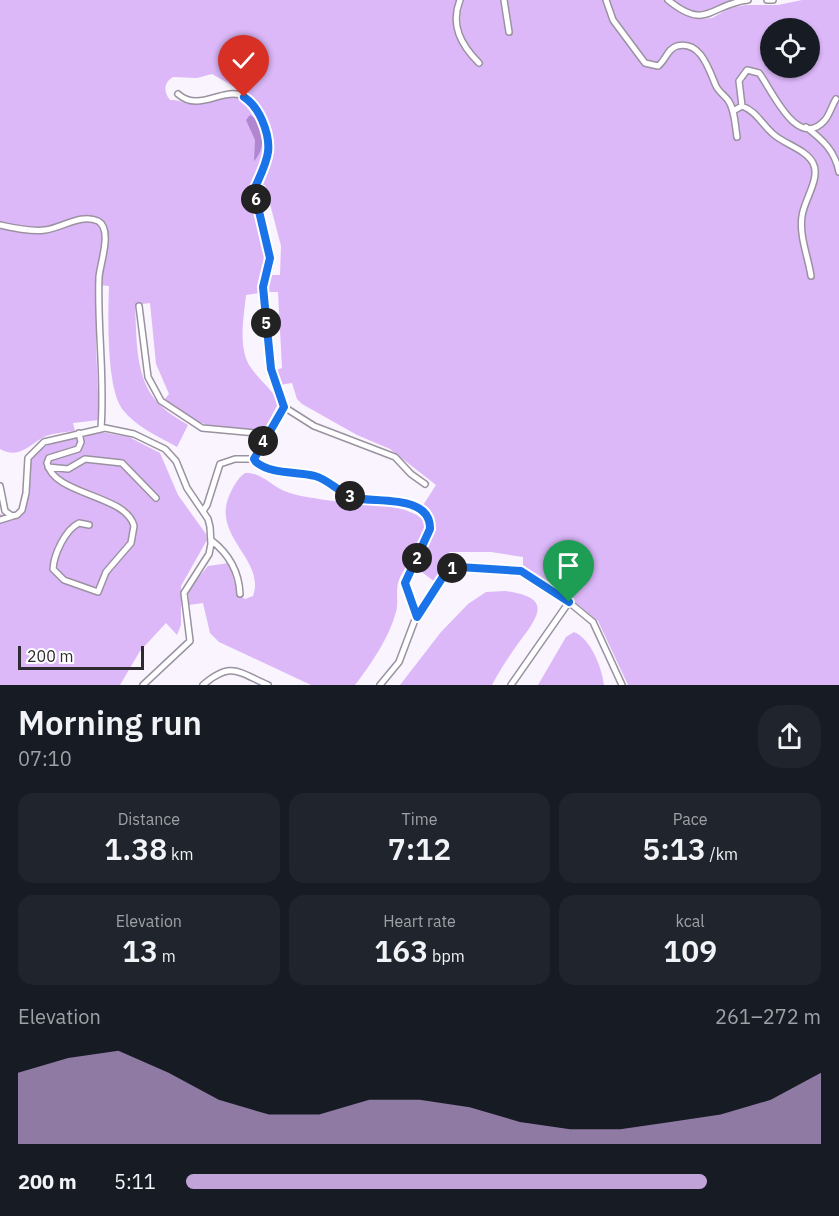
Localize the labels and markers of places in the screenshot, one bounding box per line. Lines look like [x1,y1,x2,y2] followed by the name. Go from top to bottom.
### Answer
[218,35,269,97] pin
[241,184,271,214] pin: 6
[251,308,281,338] pin: 5
[248,426,278,456] pin: 4
[335,481,365,511] pin: 3
[543,540,594,602] pin
[402,543,432,573] pin: 2
[437,553,467,583] pin: 1

